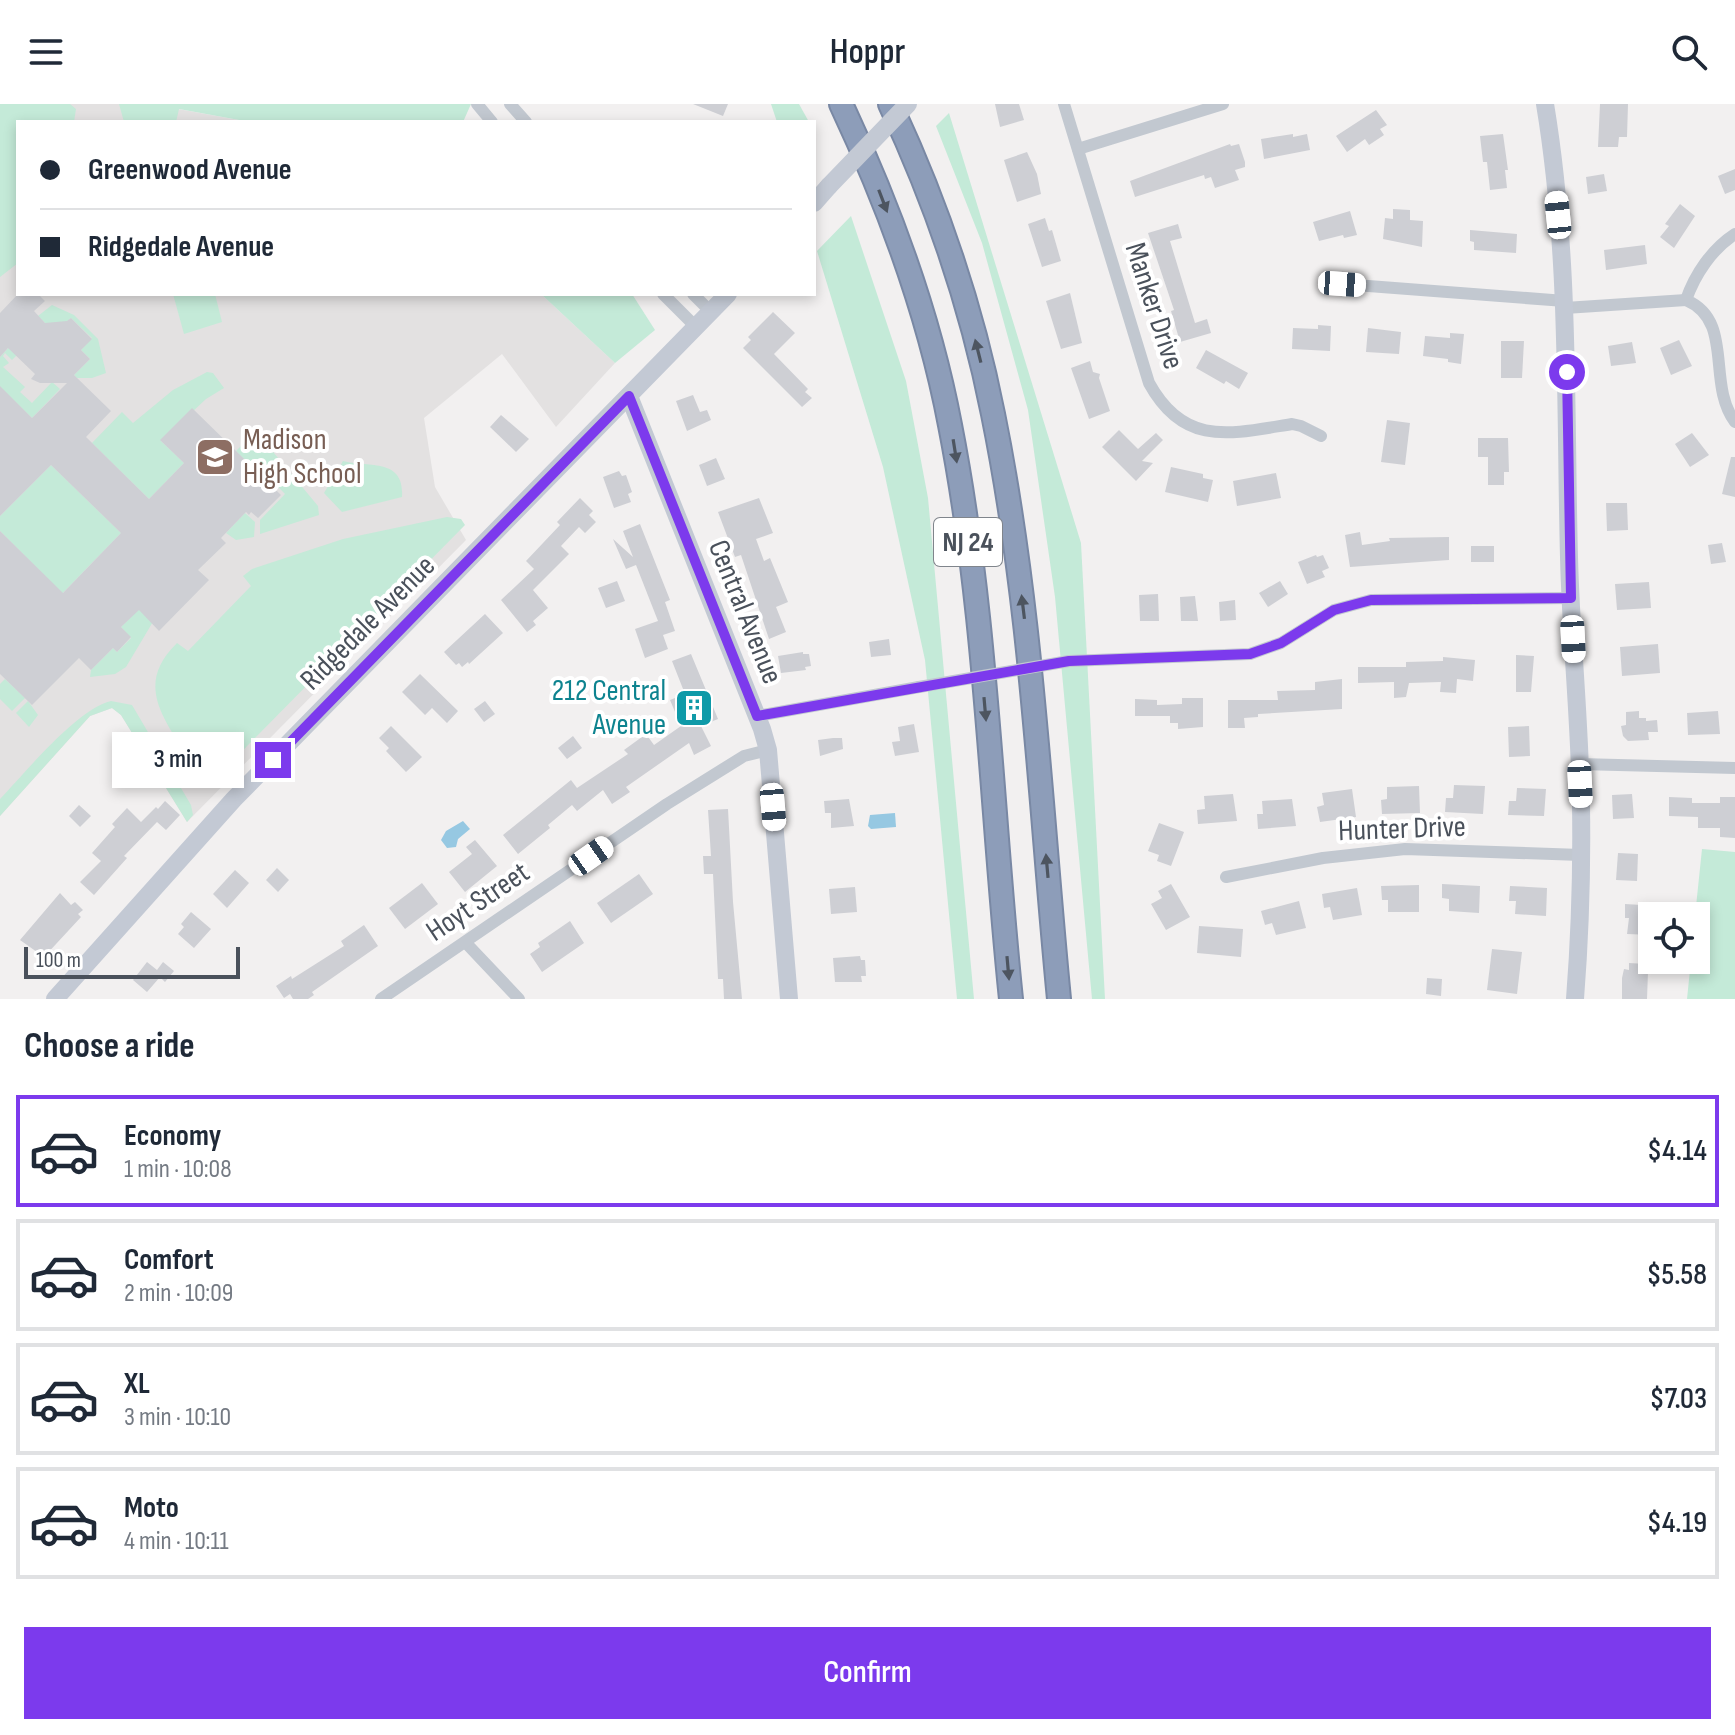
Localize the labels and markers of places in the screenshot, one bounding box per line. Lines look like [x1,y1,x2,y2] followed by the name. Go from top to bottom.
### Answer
[243,422,362,492] place label: Madison High School
[194,436,236,478] school or university icon: Madison High School
[552,673,666,743] place label: 212 Central Avenue
[673,687,715,729] building icon: 212 Central Avenue

